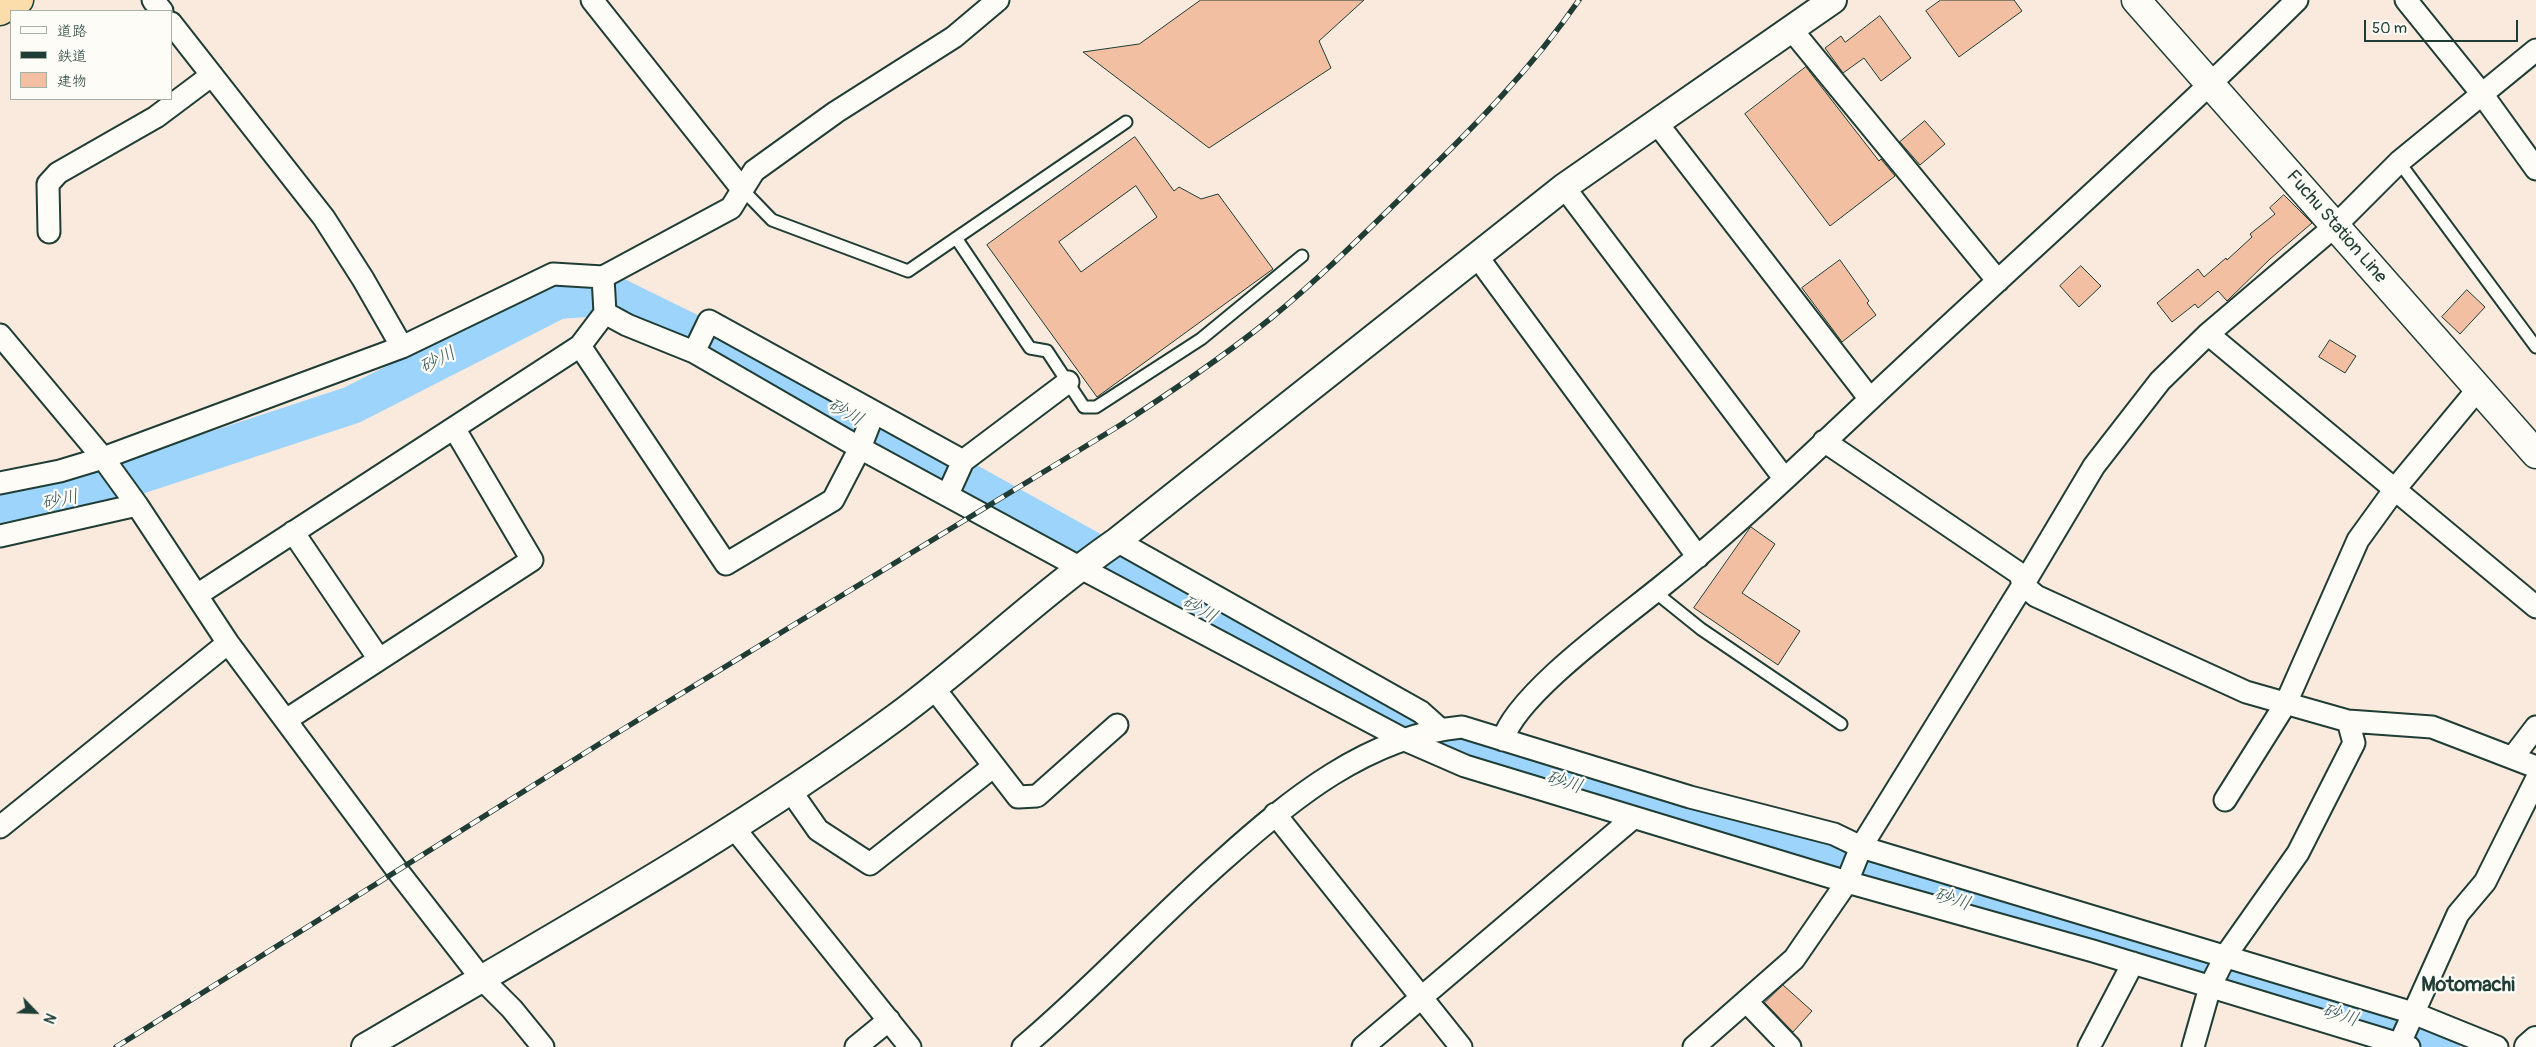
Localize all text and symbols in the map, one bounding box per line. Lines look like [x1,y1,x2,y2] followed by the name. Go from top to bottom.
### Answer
[10,10,172,100] legend
[2366,10,2520,42] scale bar
[2372,19,2407,38] text: 50 m
[57,22,87,41] text: 道路
[57,47,87,66] text: 鉄道
[57,72,87,91] text: 建物
[2281,166,2391,288] street label: Fuchu Station Line
[416,342,460,380] water label: 砂川
[823,394,867,432] water label: 砂川
[39,486,81,516] water label: 砂川
[1177,591,1221,629] water label: 砂川
[1542,767,1586,799] water label: 砂川
[1930,884,1974,916] water label: 砂川
[2421,974,2515,998] district label: Motomachi
[10,987,60,1037] north arrow
[2318,1000,2362,1032] water label: 砂川
[39,1011,59,1026] text: N

